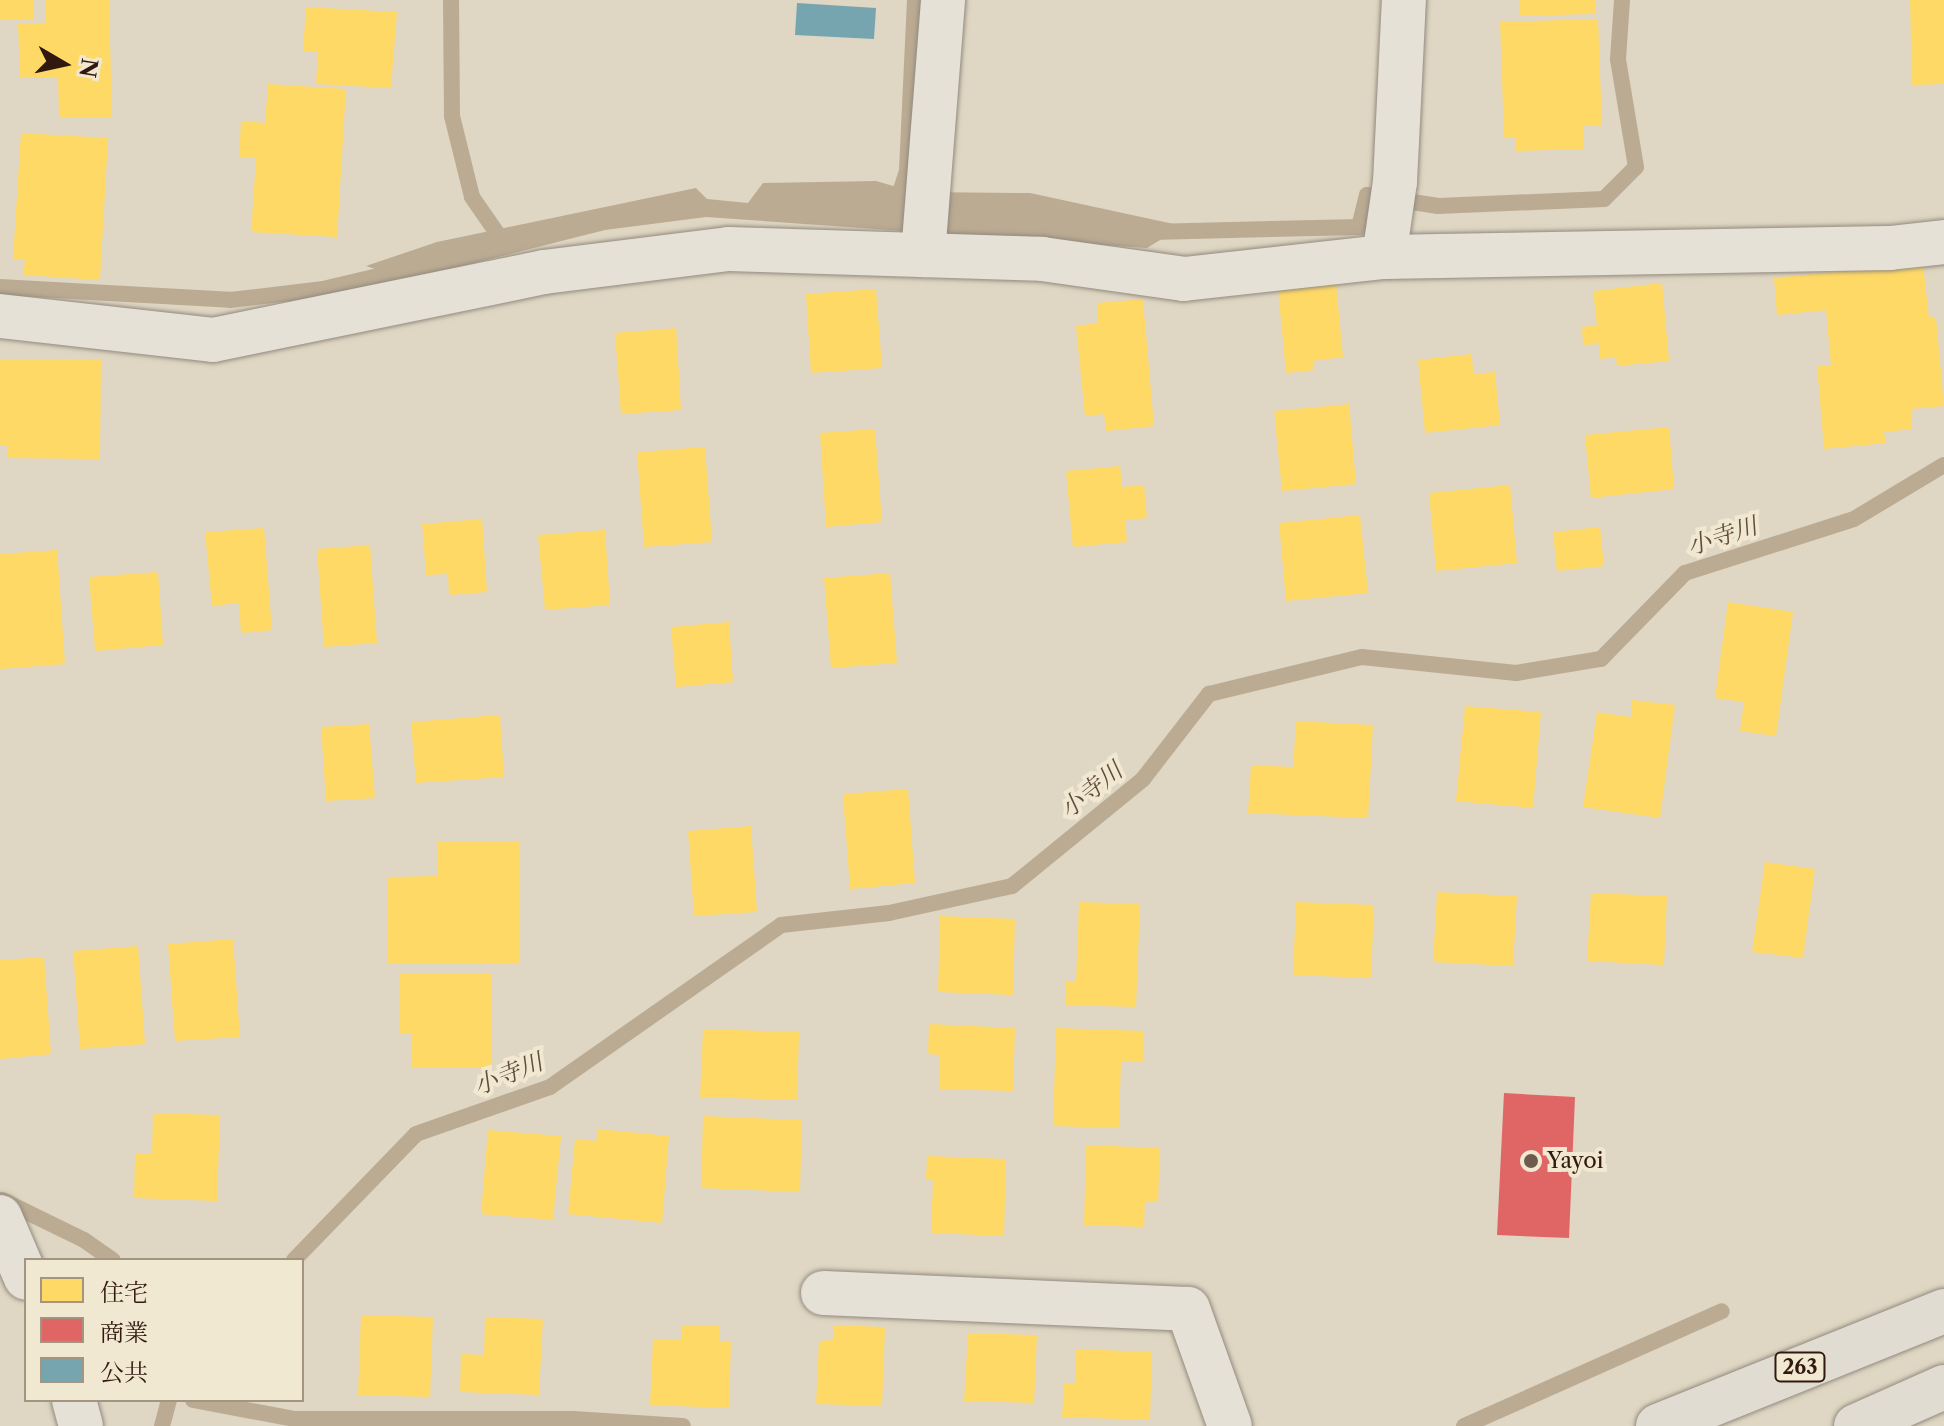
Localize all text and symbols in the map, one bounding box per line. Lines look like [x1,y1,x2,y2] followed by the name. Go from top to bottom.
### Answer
[24,24,104,104] north arrow
[73,56,103,79] text: N
[1683,511,1761,561] water label: 小寺川
[1054,756,1128,824] water label: 小寺川
[469,1047,547,1101] water label: 小寺川
[1547,1148,1603,1174] place label: Yayoi
[1522,1152,1540,1170] marker: Yayoi
[24,1258,304,1402] legend
[100,1278,148,1307] text: 住宅
[100,1318,148,1347] text: 商業
[1774,1351,1826,1383] road number: 263
[100,1358,148,1387] text: 公共

